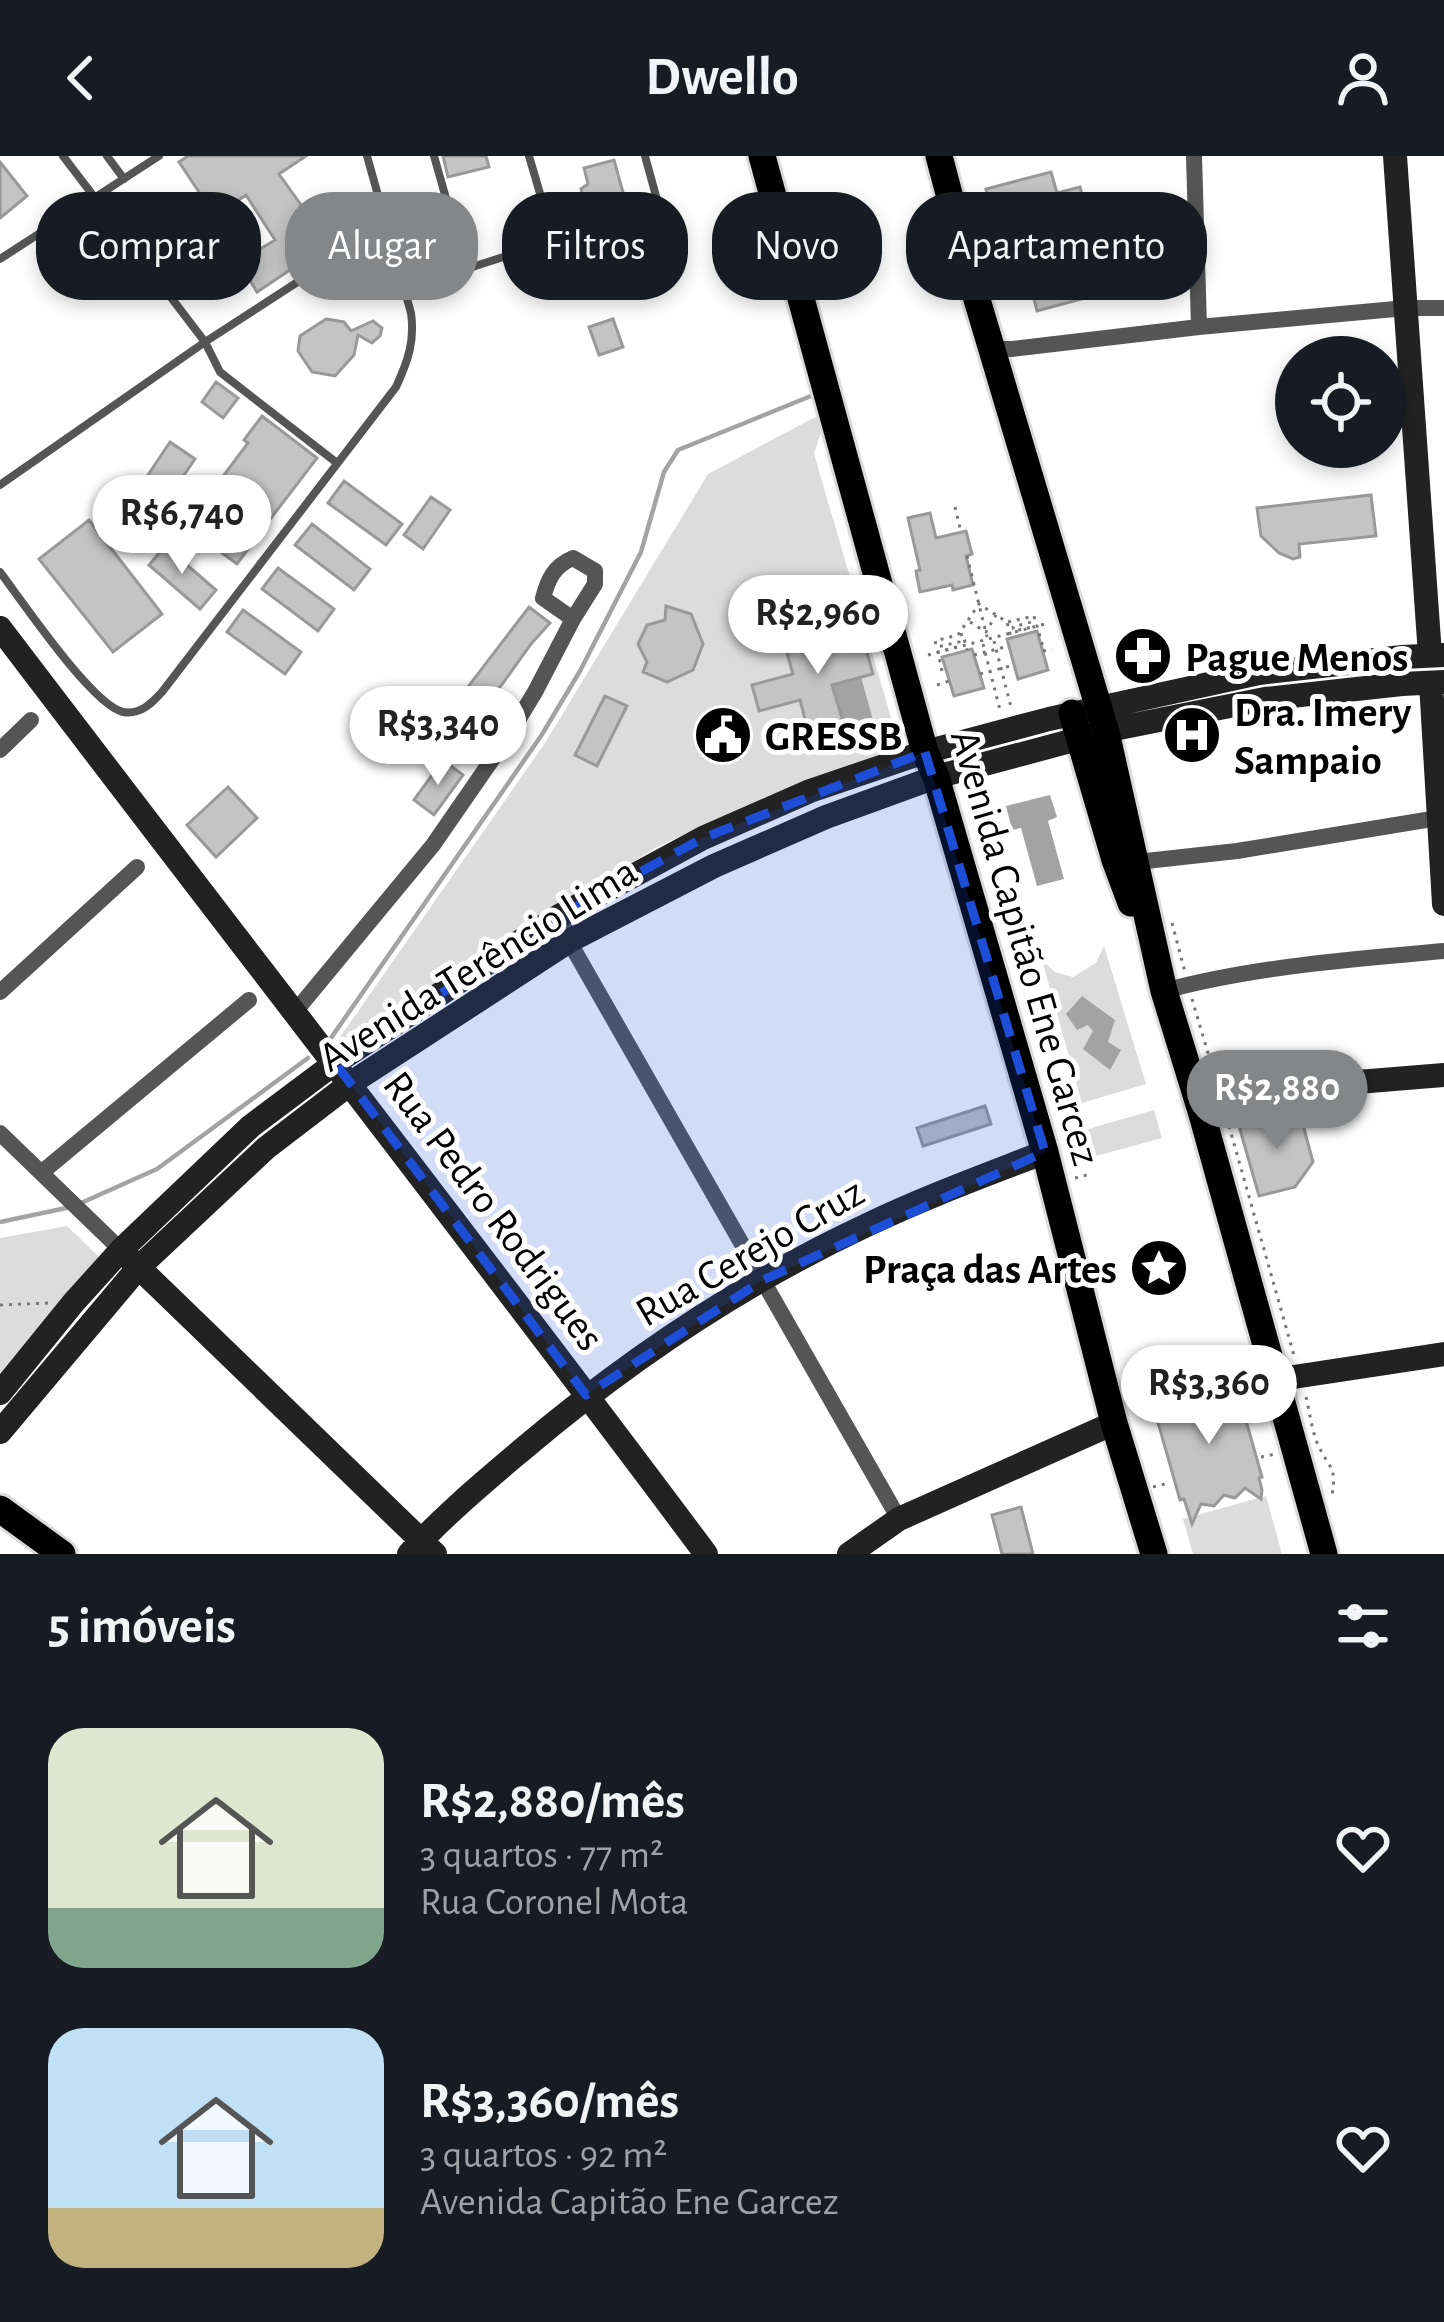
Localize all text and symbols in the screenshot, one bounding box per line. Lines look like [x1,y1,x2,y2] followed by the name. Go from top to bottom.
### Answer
[48,45,114,111] icon: back
[1330,45,1396,111] icon: person
[645,51,799,105] text: Dwello
[36,192,261,300] chip: Comprar
[285,192,478,300] chip: Alugar
[502,192,688,300] chip: Filtros
[712,192,882,300] chip: Novo
[906,192,1207,300] chip: Apartamento
[1275,336,1407,468] map controls
[1275,336,1407,468] button: locate
[71,475,293,577] pin: R$6,740
[119,494,245,533] text: R$6,740
[707,575,929,677] pin: R$2,960
[755,594,881,633] text: R$2,960
[1112,625,1174,687] pharmacy icon: Pague Menos
[1185,637,1408,679] place label: Pague Menos
[327,686,549,788] pin: R$3,340
[1234,692,1411,782] place label: Dra. Imery Sampaio
[692,704,754,766] public building icon: GRESSB
[1161,704,1223,766] hospital icon: Dra. Imery Sampaio
[376,705,500,744] text: R$3,340
[765,716,902,758] place label: GRESSB
[943,725,1107,1170] street label: Avenida Capitão Ene Garcez
[312,850,644,1080] street label: Avenida Terêncio Lima
[1166,1050,1388,1152] pin: R$2,880
[375,1064,612,1358] street label: Rua Pedro Rodrigues
[1214,1069,1340,1108] text: R$2,880
[629,1171,871,1335] street label: Rua Cerejo Cruz
[1128,1237,1190,1299] place icon: Praça das Artes
[863,1249,1117,1291] place label: Praça das Artes
[1098,1345,1320,1447] pin: R$3,360
[1148,1364,1270,1403] text: R$3,360
[1330,1593,1396,1659] icon: filters
[48,1601,236,1652] text: 5 imóveis
[144,1776,288,1920] icon: home
[420,1776,685,1827] text: R$2,880/mês
[1330,1815,1396,1881] icon: heart
[420,1836,664,1875] text: 3 quartos · 77 m²
[420,1883,689,1922] text: Rua Coronel Mota
[144,2076,288,2220] icon: home
[420,2076,679,2127] text: R$3,360/mês
[1330,2115,1396,2181] icon: heart
[420,2136,667,2175] text: 3 quartos · 92 m²
[420,2183,839,2222] text: Avenida Capitão Ene Garcez

